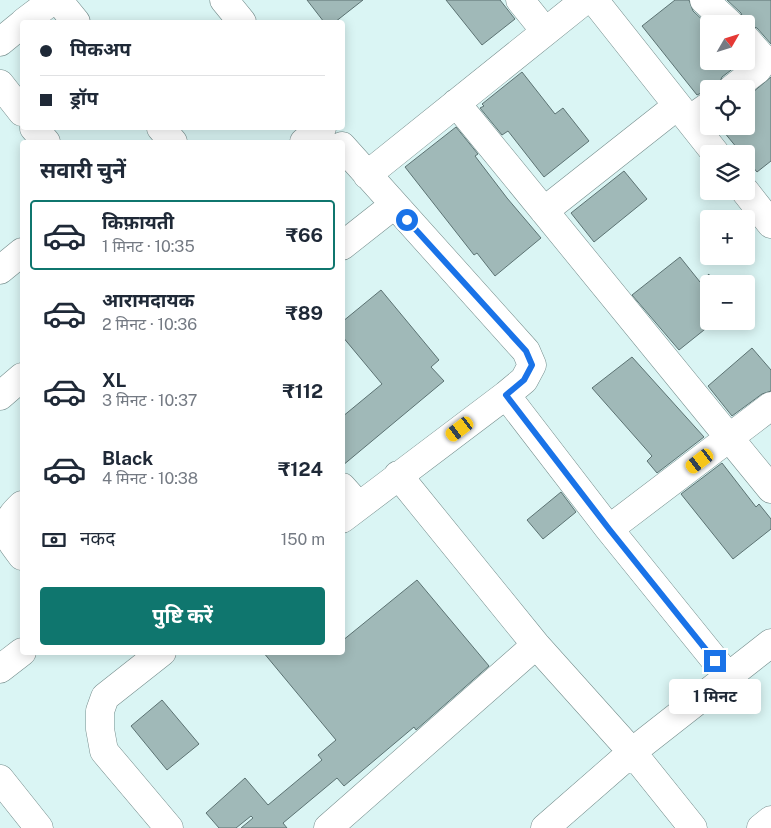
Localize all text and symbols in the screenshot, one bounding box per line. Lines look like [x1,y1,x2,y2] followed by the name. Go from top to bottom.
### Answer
[700,15,755,70] north arrow
[700,15,755,330] map controls
[70,38,131,60] text: पिकअप
[700,80,755,135] button: locate
[70,87,98,109] text: ड्रॉप
[700,145,755,200] button: layers
[40,157,126,183] text: सवारी चुनें
[396,209,418,231] route start
[700,210,755,265] button: +
[102,211,174,233] text: किफ़ायती
[42,213,87,258] icon: car
[286,224,323,246] text: ₹66
[102,237,195,256] text: 1 मिनट · 10:35
[700,275,755,330] button: −
[102,289,194,311] text: आरामदायक
[42,291,87,336] icon: car
[286,302,323,324] text: ₹89
[102,315,197,334] text: 2 मिनट · 10:36
[42,369,87,414] icon: car
[102,369,127,391] text: XL
[282,380,323,402] text: ₹112
[102,391,197,410] text: 3 मिनट · 10:37
[443,414,476,444] car
[683,446,716,476] car
[42,447,87,492] icon: car
[102,447,153,469] text: Black
[278,458,323,480] text: ₹124
[102,469,198,488] text: 4 मिनट · 10:38
[40,526,68,554] icon: cash
[80,527,115,549] text: नकद
[281,530,325,549] text: 150 m
[40,587,325,645] button: पुष्टि करें
[704,650,726,672] route end
[669,678,761,714] callout: 1 मिनट
[693,687,737,706] text: 1 मिनट

